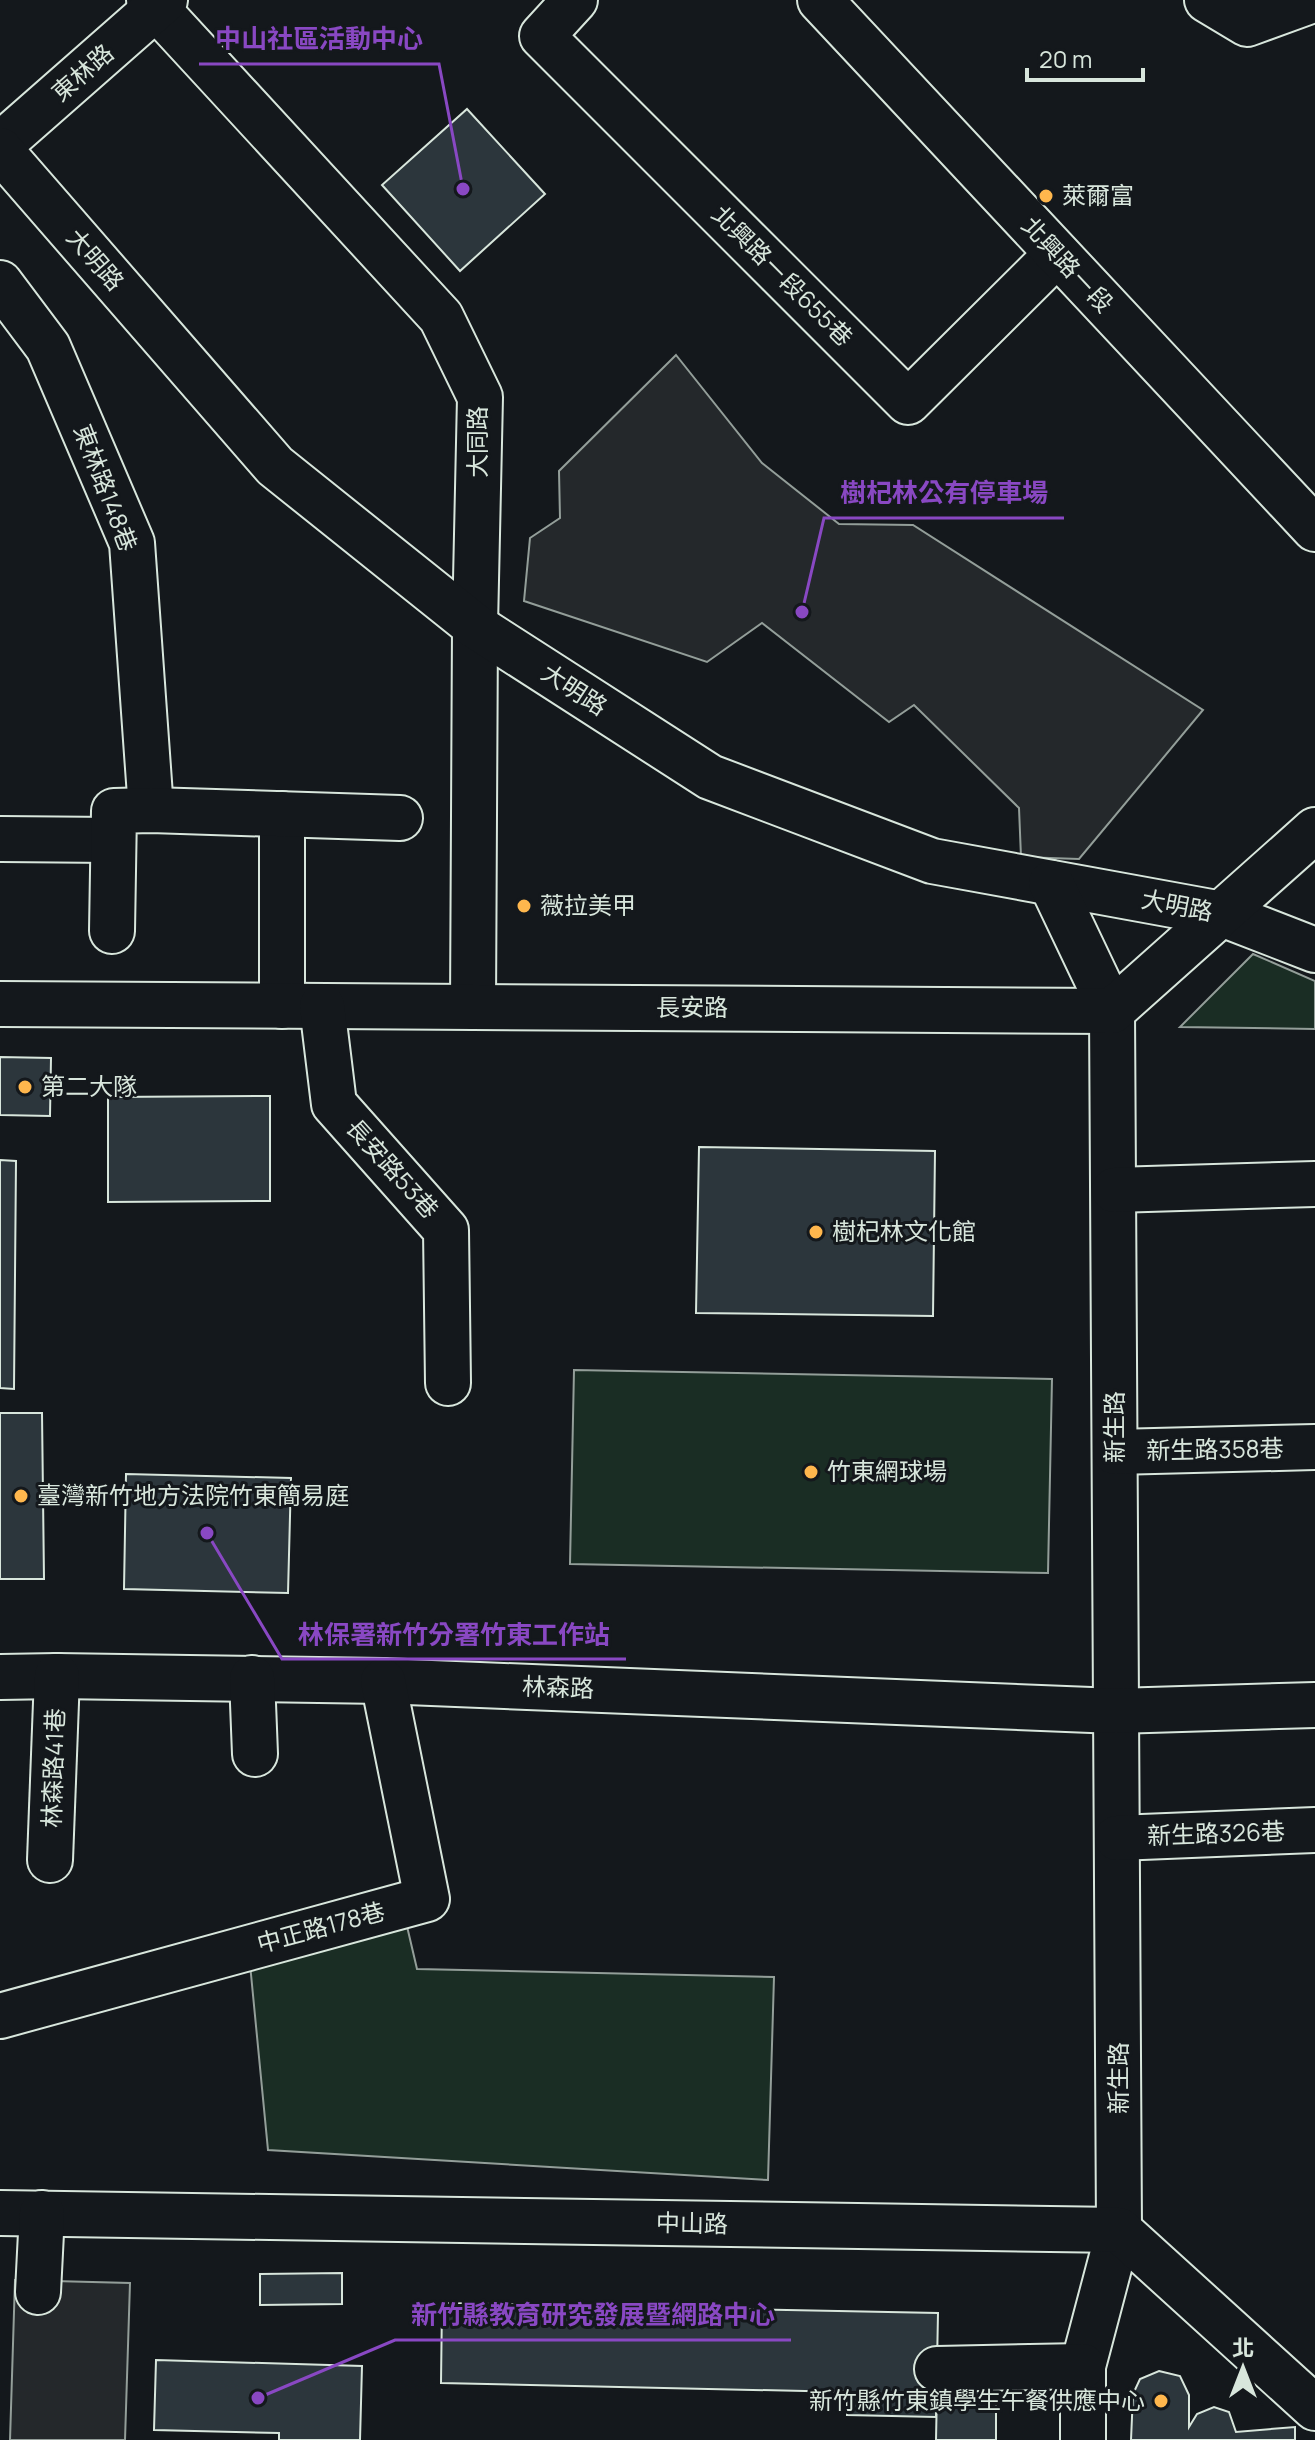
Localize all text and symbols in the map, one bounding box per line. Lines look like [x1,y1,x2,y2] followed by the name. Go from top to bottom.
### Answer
[199,14,439,64] callout: 中山社區活動中心
[215,20,423,56] text: 中山社區活動中心
[1027,32,1143,82] scale bar
[44,36,120,108] street label: 東林路
[1039,42,1092,75] text: 20 m
[1062,178,1134,211] place label: 萊爾富
[1037,187,1055,205] marker: 萊爾富
[705,197,861,353] street label: 北興路ㄧ段655巷
[1015,209,1121,319] street label: 北興路ㄧ段
[60,221,132,297] street label: 大明路
[460,406,493,478] street label: 大同路
[67,419,146,556] street label: 東林路148巷
[824,468,1064,518] callout: 樹杞林公有停車場
[840,474,1048,510] text: 樹杞林公有停車場
[536,655,614,722] street label: 大明路
[1139,881,1216,928] street label: 大明路
[540,888,636,921] place label: 薇拉美甲
[515,897,533,915] marker: 薇拉美甲
[656,990,728,1023] street label: 長安路
[41,1069,137,1102] place label: 第二大隊
[16,1078,34,1096] marker: 第二大隊
[340,1111,447,1225] street label: 長安路53巷
[832,1214,976,1247] place label: 樹杞林文化館
[807,1223,825,1241] marker: 樹杞林文化館
[1097,1391,1130,1463] street label: 新生路
[1146,1431,1284,1466] street label: 新生路358巷
[827,1454,947,1487] place label: 竹東網球場
[802,1463,820,1481] marker: 竹東網球場
[37,1478,349,1511] place label: 臺灣新竹地方法院竹東簡易庭
[12,1487,30,1505] marker: 臺灣新竹地方法院竹東簡易庭
[282,1609,626,1659] callout: 林保署新竹分署竹東工作站
[298,1616,610,1652] text: 林保署新竹分署竹東工作站
[521,1669,595,1704] street label: 林森路
[34,1708,71,1828] street label: 林森路41巷
[1146,1814,1285,1851] street label: 新生路326巷
[253,1894,388,1959] street label: 中正路178巷
[1101,2042,1134,2114] street label: 新生路
[656,2205,728,2240] street label: 中山路
[395,2290,791,2340] callout: 新竹縣教育研究發展暨網路中心
[411,2296,775,2332] text: 新竹縣教育研究發展暨網路中心
[1203,2328,1283,2408] north arrow
[1232,2333,1254,2363] text: 北
[809,2383,1145,2416] place label: 新竹縣竹東鎮學生午餐供應中心
[1152,2392,1170,2410] marker: 新竹縣竹東鎮學生午餐供應中心

